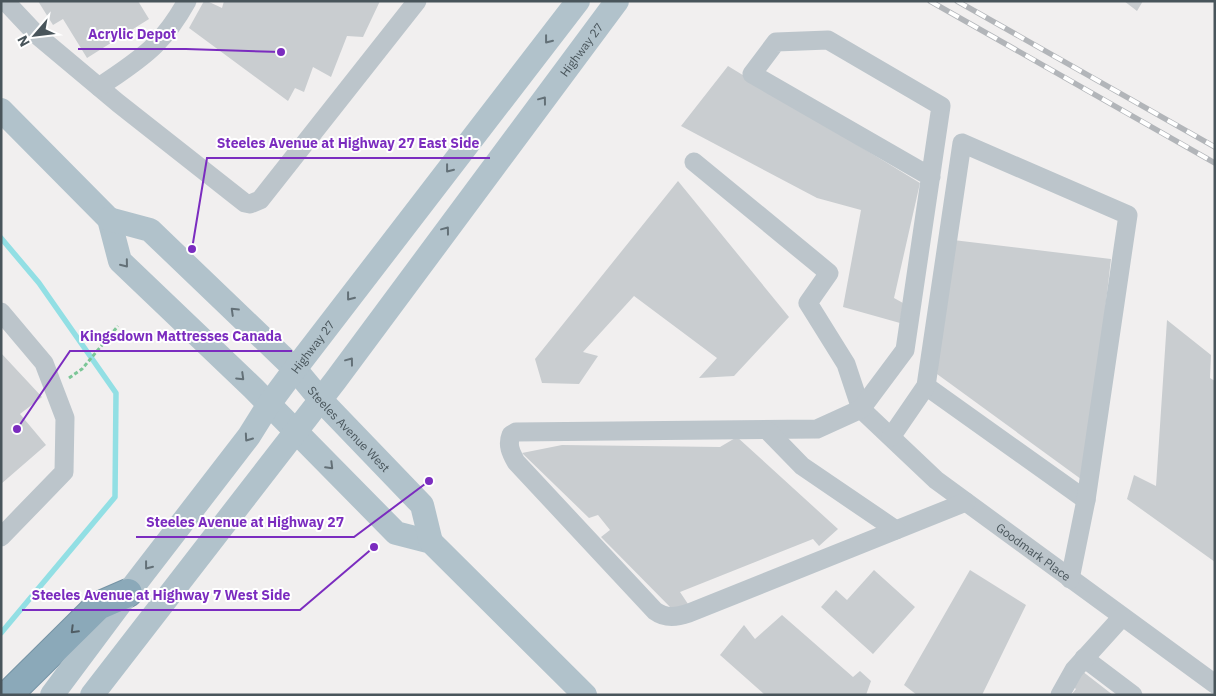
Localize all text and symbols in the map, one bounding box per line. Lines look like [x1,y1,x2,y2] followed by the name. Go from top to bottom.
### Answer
[10,10,60,60] north arrow
[556,19,606,79] street label: Highway 27
[78,20,186,49] callout: Acrylic Depot
[88,25,176,43] text: Acrylic Depot
[13,32,34,50] text: N
[546,34,554,43] one-way arrow
[538,97,546,106] one-way arrow
[207,129,490,158] callout: Steeles Avenue at Highway 27 East Side
[217,134,479,152] text: Steeles Avenue at Highway 27 East Side
[447,163,455,172] one-way arrow
[441,227,449,236] one-way arrow
[119,258,128,267] one-way arrow
[348,291,356,300] one-way arrow
[231,308,240,317] one-way arrow
[287,317,337,376] street label: Highway 27
[70,322,292,351] callout: Kingsdown Mattresses Canada
[80,327,282,345] text: Kingsdown Mattresses Canada
[344,358,352,367] one-way arrow
[235,371,244,380] one-way arrow
[305,383,393,475] street label: Steeles Avenue West
[245,432,254,442] one-way arrow
[324,461,333,470] one-way arrow
[136,508,354,537] callout: Steeles Avenue at Highway 27
[146,513,344,531] text: Steeles Avenue at Highway 27
[993,519,1074,584] street label: Goodmark Place
[146,560,154,569] one-way arrow
[22,581,300,610] callout: Steeles Avenue at Highway 7 West Side
[32,586,291,604] text: Steeles Avenue at Highway 7 West Side
[71,624,80,633] one-way arrow

